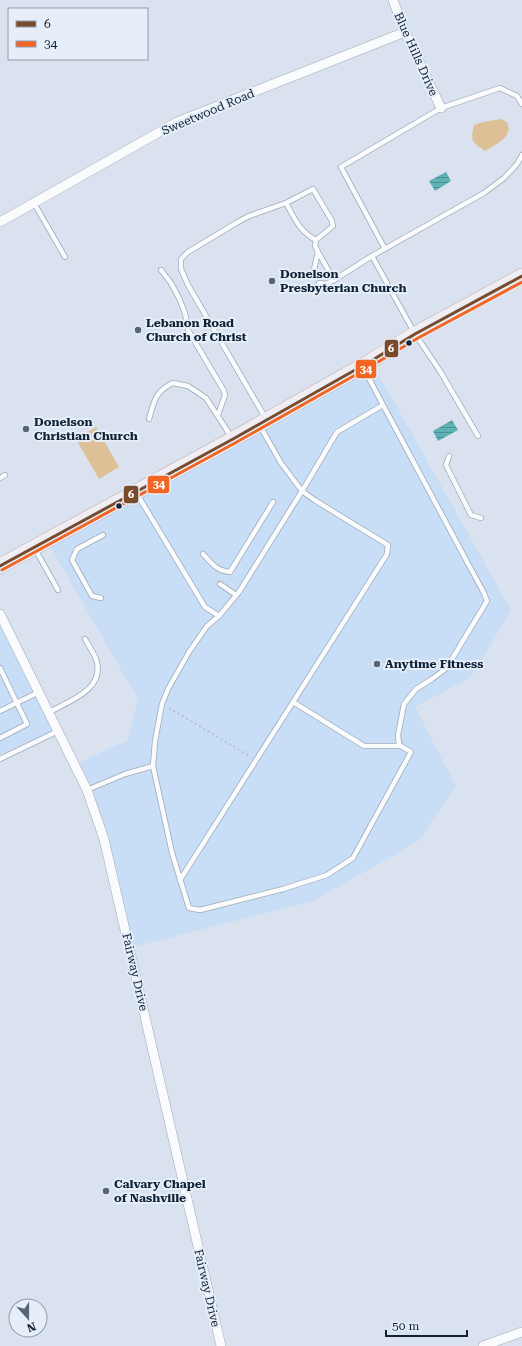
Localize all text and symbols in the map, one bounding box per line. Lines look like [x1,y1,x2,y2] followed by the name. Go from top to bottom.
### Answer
[8,8,148,60] legend
[391,10,441,98] street label: Blue Hills Drive
[44,17,51,31] text: 6
[44,37,58,51] text: 34
[159,86,257,138] street label: Sweetwood Road
[280,267,406,295] place label: Donelson Presbyterian Church
[267,276,277,286] marker: Donelson Presbyterian Church
[146,316,247,344] place label: Lebanon Road Church of Christ
[133,325,143,335] marker: Lebanon Road Church of Christ
[404,338,414,348] unlabelled marker
[384,339,399,358] line badge: 6
[388,342,394,355] text: 6
[355,359,377,379] line badge: 34
[360,363,373,376] text: 34
[34,415,138,443] place label: Donelson Christian Church
[21,424,31,434] marker: Donelson Christian Church
[147,475,170,494] line badge: 34
[153,478,166,491] text: 34
[123,485,139,504] line badge: 6
[128,488,134,501] text: 6
[114,501,124,511] unlabelled marker
[385,657,483,671] place label: Anytime Fitness
[372,659,382,669] marker: Anytime Fitness
[119,932,151,1013] street label: Fairway Drive
[114,1177,206,1205] place label: Calvary Chapel of Nashville
[101,1186,111,1196] marker: Calvary Chapel of Nashville
[191,1248,223,1329] street label: Fairway Drive
[8,1298,48,1338] north arrow
[386,1312,467,1338] scale bar
[25,1319,38,1335] text: N
[392,1319,419,1333] text: 50 m

